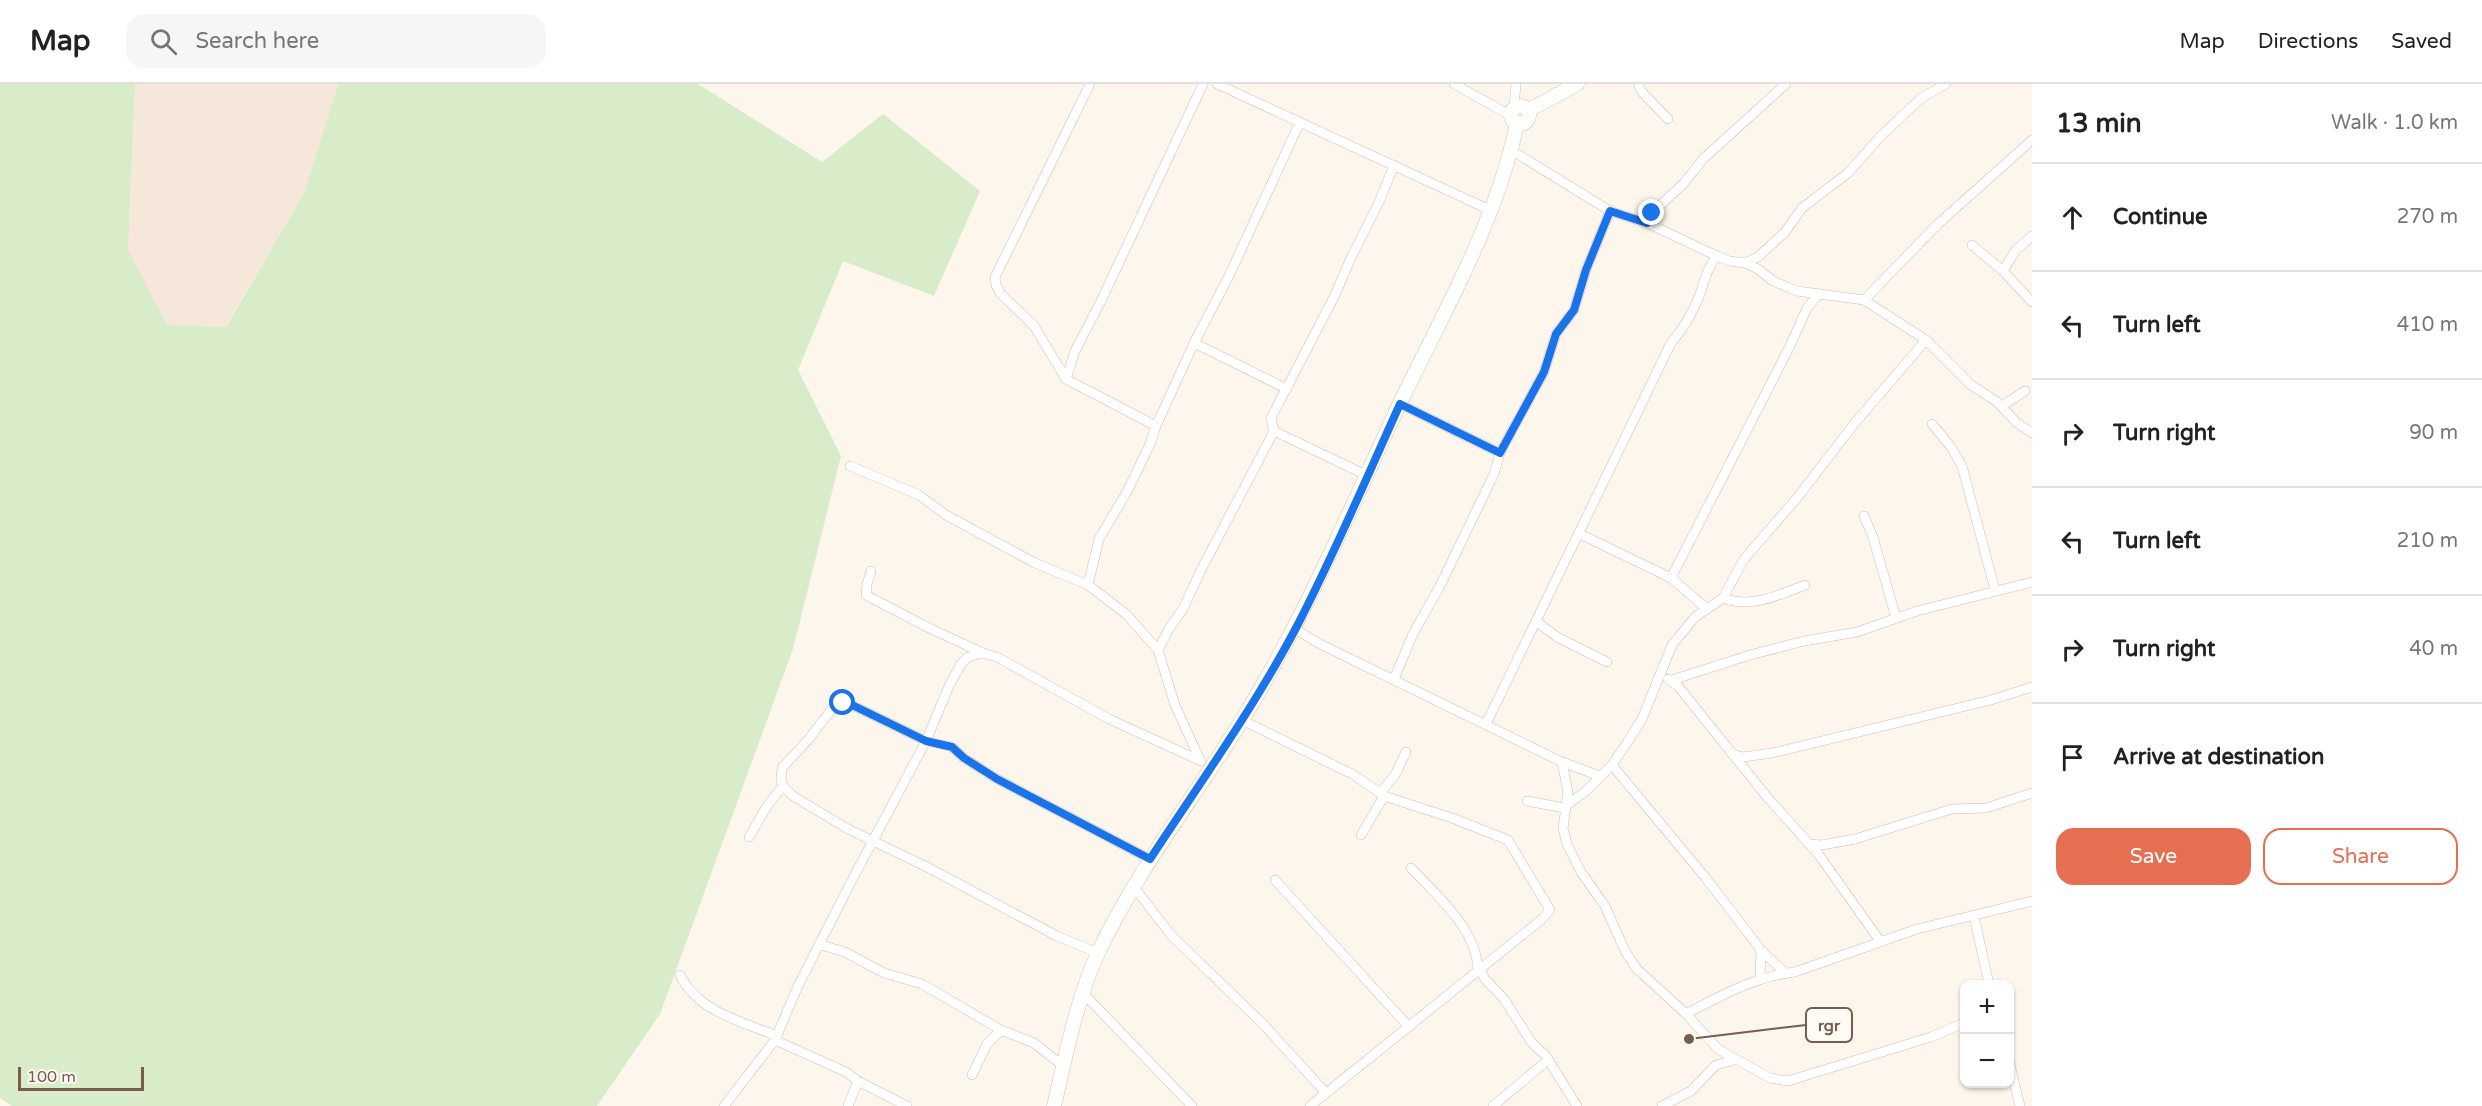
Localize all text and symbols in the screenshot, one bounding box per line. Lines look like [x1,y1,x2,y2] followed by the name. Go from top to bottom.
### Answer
[126,14,546,68] search box
[30,24,90,58] text: Map
[147,25,180,58] icon: search
[195,28,319,54] text: Search here
[2179,29,2225,54] text: Map
[2258,29,2358,54] text: Directions
[2391,29,2452,54] text: Saved
[2056,108,2142,139] text: 13 min
[2331,111,2458,135] text: Walk · 1.0 km
[1638,199,1664,225] route end
[2056,201,2089,234] icon: ahead
[2113,204,2208,230] text: Continue
[2397,205,2458,229] text: 270 m
[2056,309,2089,342] icon: left
[2113,312,2201,338] text: Turn left
[2397,313,2458,337] text: 410 m
[2056,417,2089,450] icon: right
[2113,420,2215,446] text: Turn right
[2409,421,2458,445] text: 90 m
[2056,525,2089,558] icon: left
[2113,528,2201,554] text: Turn left
[2397,529,2458,553] text: 210 m
[2056,633,2089,666] icon: right
[2113,636,2215,662] text: Turn right
[2409,637,2458,661] text: 40 m
[829,689,855,715] route start
[2056,741,2089,774] icon: arrive
[2113,744,2324,770] text: Arrive at destination
[2056,828,2251,885] button: Save
[2263,828,2458,885] button: Share
[1960,980,2014,1088] map controls
[1960,980,2014,1034] button: +
[1806,1008,1852,1042] callout: rgr
[1818,1016,1841,1036] text: rgr
[1960,1034,2014,1088] button: −
[18,1064,144,1092] scale bar
[27,1067,76,1087] text: 100 m

